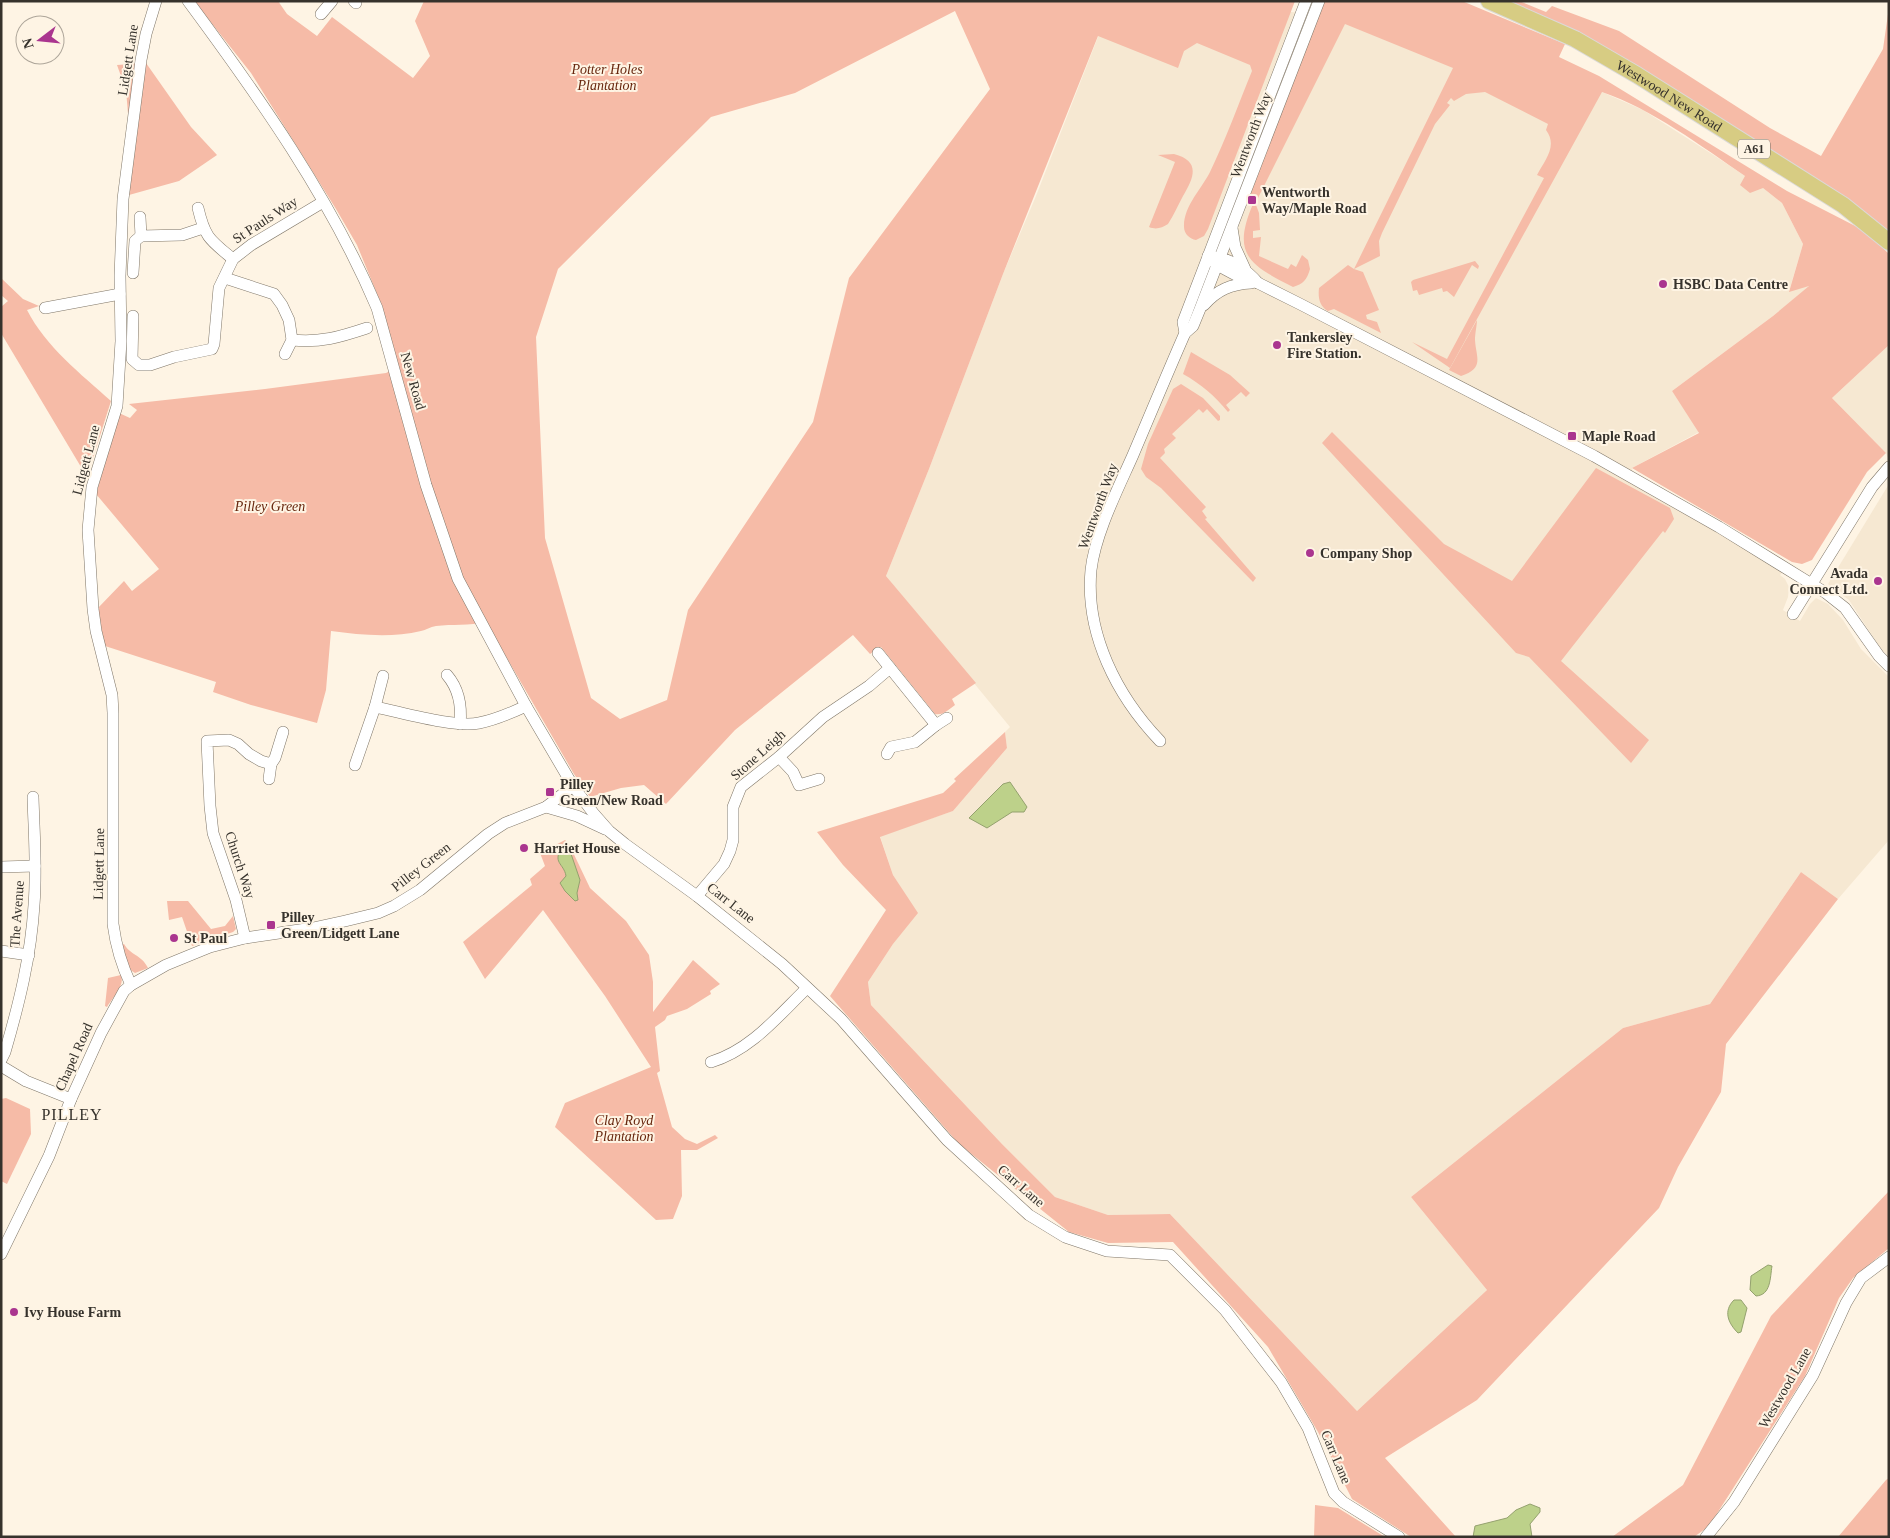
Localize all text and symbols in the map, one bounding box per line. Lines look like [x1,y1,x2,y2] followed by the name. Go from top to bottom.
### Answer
[15,15,65,65] north arrow
[115,23,141,97] street label: Lidgett Lane
[19,37,37,50] text: N
[1614,57,1725,134] street label: Westwood New Road
[570,62,643,93] park label: Potter Holes Plantation
[1228,90,1274,180] street label: Wentworth Way
[1738,140,1770,158] road number: A61
[1262,185,1367,216] place label: Wentworth Way/Maple Road
[230,194,300,246] street label: St Pauls Way
[1246,194,1258,206] marker: Wentworth Way/Maple Road
[1673,277,1788,292] place label: HSBC Data Centre
[1657,278,1669,290] marker: HSBC Data Centre
[1287,330,1361,361] place label: Tankersley Fire Station.
[1271,339,1283,351] marker: Tankersley Fire Station.
[398,350,428,412] street label: New Road
[69,423,103,497] street label: Lidgett Lane
[1582,429,1656,444] place label: Maple Road
[1566,430,1578,442] marker: Maple Road
[1075,461,1121,551] street label: Wentworth Way
[234,499,305,514] park label: Pilley Green
[1320,546,1412,561] place label: Company Shop
[1304,547,1316,559] marker: Company Shop
[1789,566,1868,597] place label: Avada Connect Ltd.
[1872,575,1884,587] marker: Avada Connect Ltd.
[728,727,788,783] street label: Stone Leigh
[560,777,663,808] place label: Pilley Green/New Road
[544,786,556,798] marker: Pilley Green/New Road
[91,828,107,900] street label: Lidgett Lane
[222,829,258,901] street label: Church Way
[389,839,453,895] street label: Pilley Green
[534,841,620,856] place label: Harriet House
[518,842,530,854] marker: Harriet House
[7,880,27,948] street label: The Avenue
[704,880,758,926] street label: Carr Lane
[281,910,399,941] place label: Pilley Green/Lidgett Lane
[265,919,277,931] marker: Pilley Green/Lidgett Lane
[184,931,227,946] place label: St Paul
[168,932,180,944] marker: St Paul
[52,1021,96,1093] street label: Chapel Road
[41,1106,103,1123] district label: PILLEY
[593,1113,654,1144] park label: Clay Royd Plantation
[995,1162,1047,1210] street label: Carr Lane
[24,1305,122,1320] place label: Ivy House Farm
[8,1306,20,1318] marker: Ivy House Farm
[1756,1345,1814,1431] street label: Westwood Lane
[1318,1428,1354,1486] street label: Carr Lane

